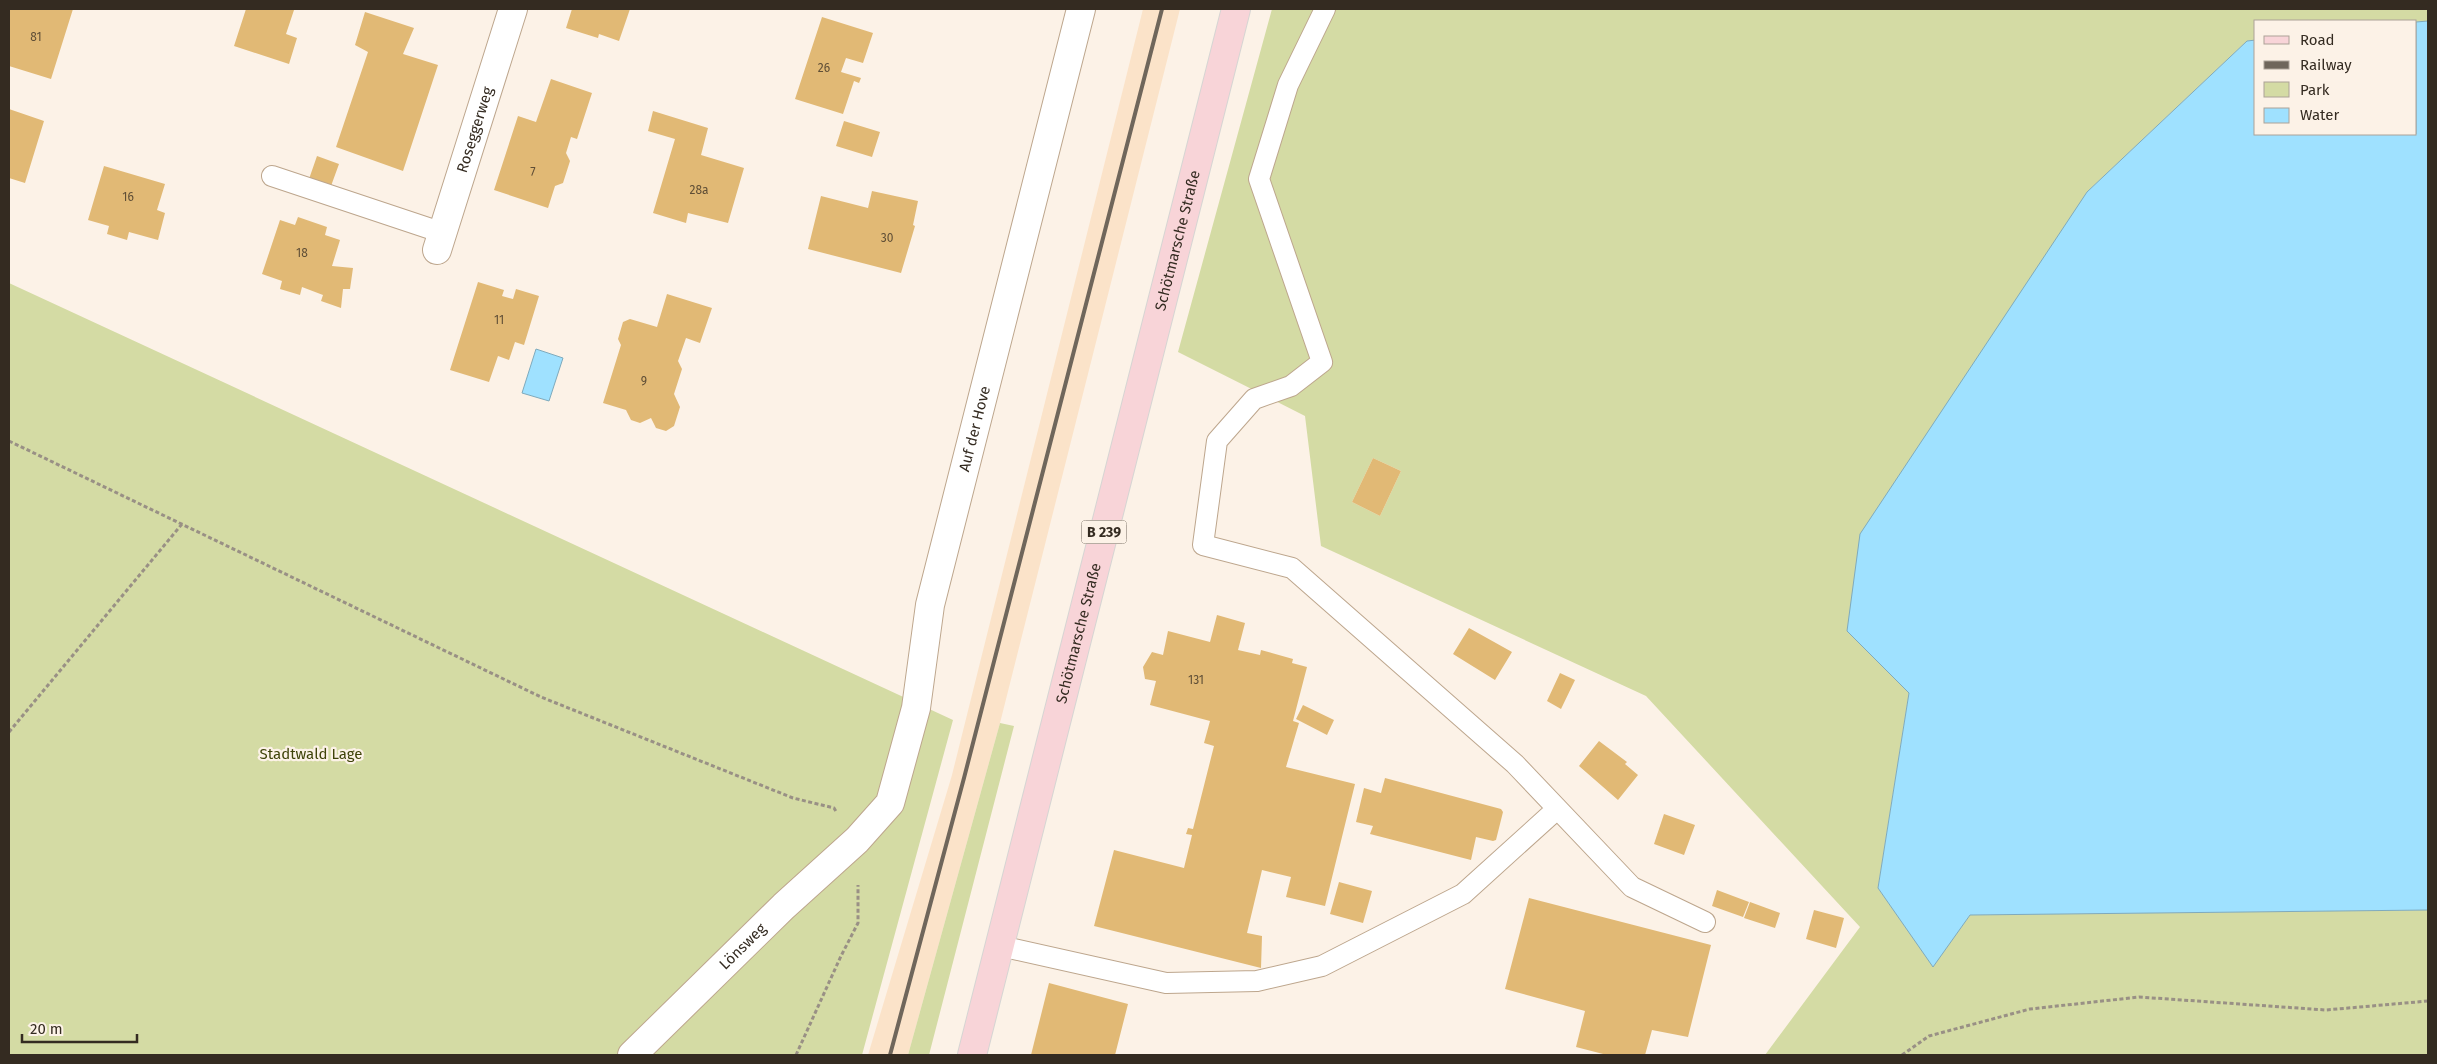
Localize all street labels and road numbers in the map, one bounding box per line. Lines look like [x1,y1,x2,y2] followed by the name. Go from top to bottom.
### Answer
[453,85,497,175] street label: Roseggerweg
[1151,168,1204,313] street label: Schötmarsche Straße
[955,384,994,474] street label: Auf der Hove
[1082,520,1126,544] road number: B 239
[1052,561,1105,705] street label: Schötmarsche Straße
[716,920,770,973] street label: Lönsweg

